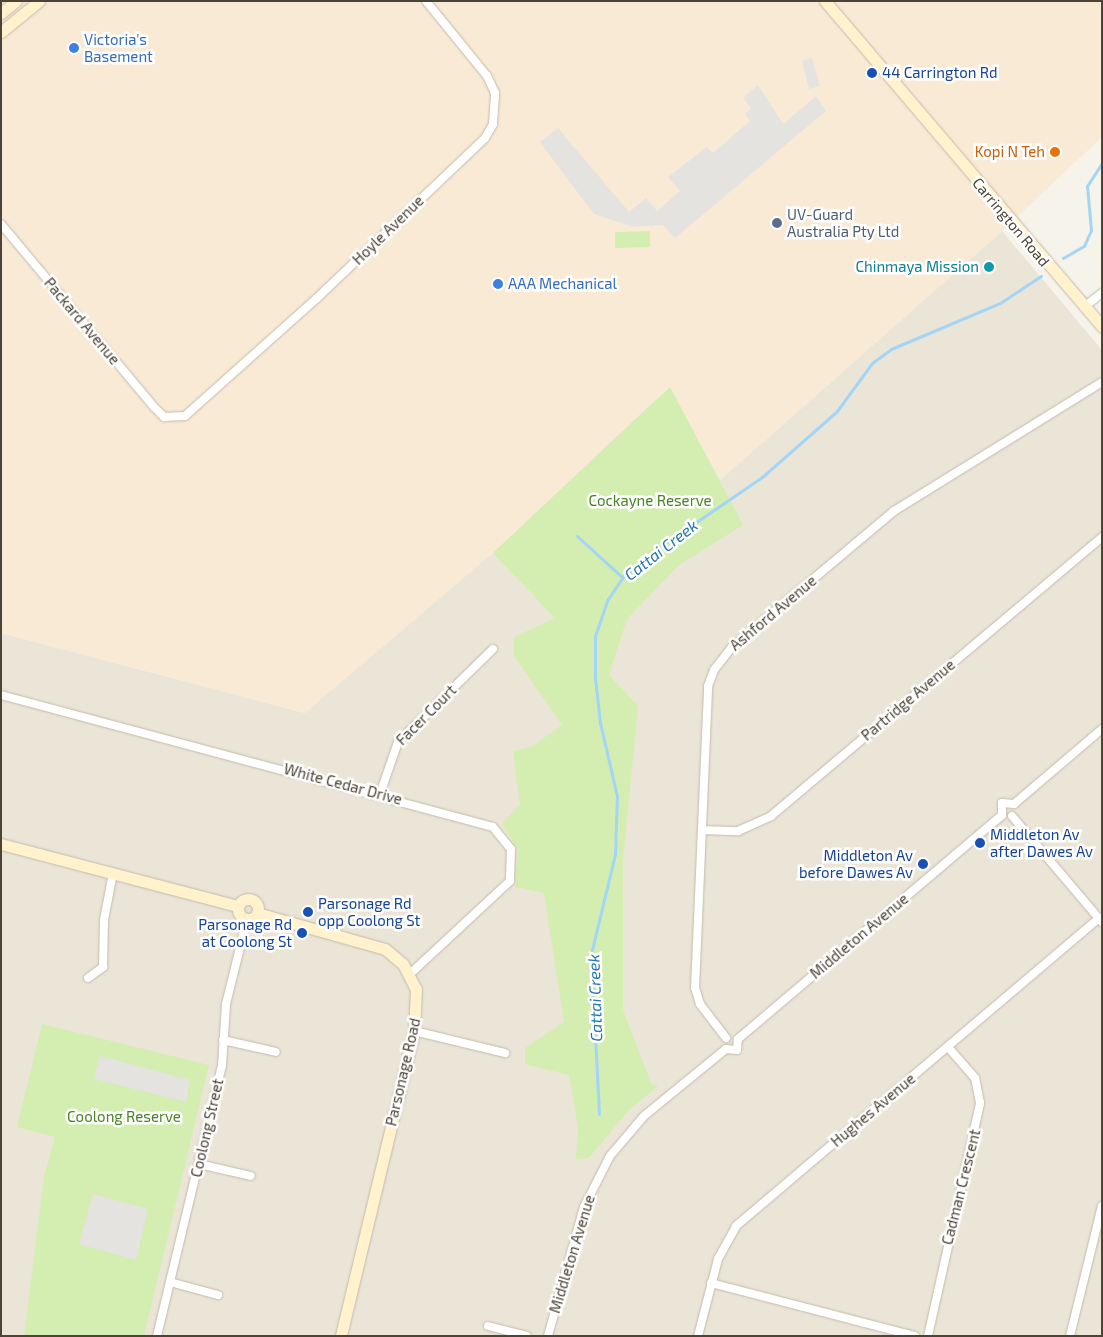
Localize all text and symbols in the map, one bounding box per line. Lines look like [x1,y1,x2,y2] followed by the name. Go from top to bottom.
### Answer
[84,30,153,65] place label: Victoria's Basement
[68,42,80,54] marker: Victoria's Basement
[882,64,998,82] place label: 44 Carrington Rd
[866,67,878,79] marker: 44 Carrington Rd
[974,143,1045,161] place label: Kopi N Teh
[1049,146,1061,158] marker: Kopi N Teh
[969,174,1053,270] street label: Carrington Road
[348,191,428,269] street label: Hoyle Avenue
[787,205,900,240] place label: UV-Guard Australia Pty Ltd
[771,217,783,229] marker: UV-Guard Australia Pty Ltd
[855,258,979,276] place label: Chinmaya Mission
[983,261,995,273] marker: Chinmaya Mission
[40,274,124,368] street label: Packard Avenue
[508,275,617,293] place label: AAA Mechanical
[492,278,504,290] marker: AAA Mechanical
[588,492,712,510] park label: Cockayne Reserve
[621,515,701,585] water label: Cattai Creek
[726,571,820,655] street label: Ashford Avenue
[857,655,959,745] street label: Partridge Avenue
[392,681,460,749] street label: Facer Court
[282,759,404,809] street label: White Cedar Drive
[990,825,1094,860] place label: Middleton Av after Dawes Av
[974,837,986,849] marker: Middleton Av after Dawes Av
[799,846,913,881] place label: Middleton Av before Dawes Av
[917,858,929,870] marker: Middleton Av before Dawes Av
[806,890,912,982] street label: Middleton Avenue
[318,894,420,929] place label: Parsonage Rd opp Coolong St
[302,906,314,918] marker: Parsonage Rd opp Coolong St
[198,915,292,950] place label: Parsonage Rd at Coolong St
[296,927,308,939] marker: Parsonage Rd at Coolong St
[584,954,606,1042] water label: Cattai Creek
[382,1016,424,1128] street label: Parsonage Road
[827,1069,919,1151] street label: Hughes Avenue
[187,1077,227,1179] street label: Coolong Street
[67,1108,181,1126] park label: Coolong Reserve
[938,1127,984,1247] street label: Cadman Crescent
[545,1192,599,1316] street label: Middleton Avenue

